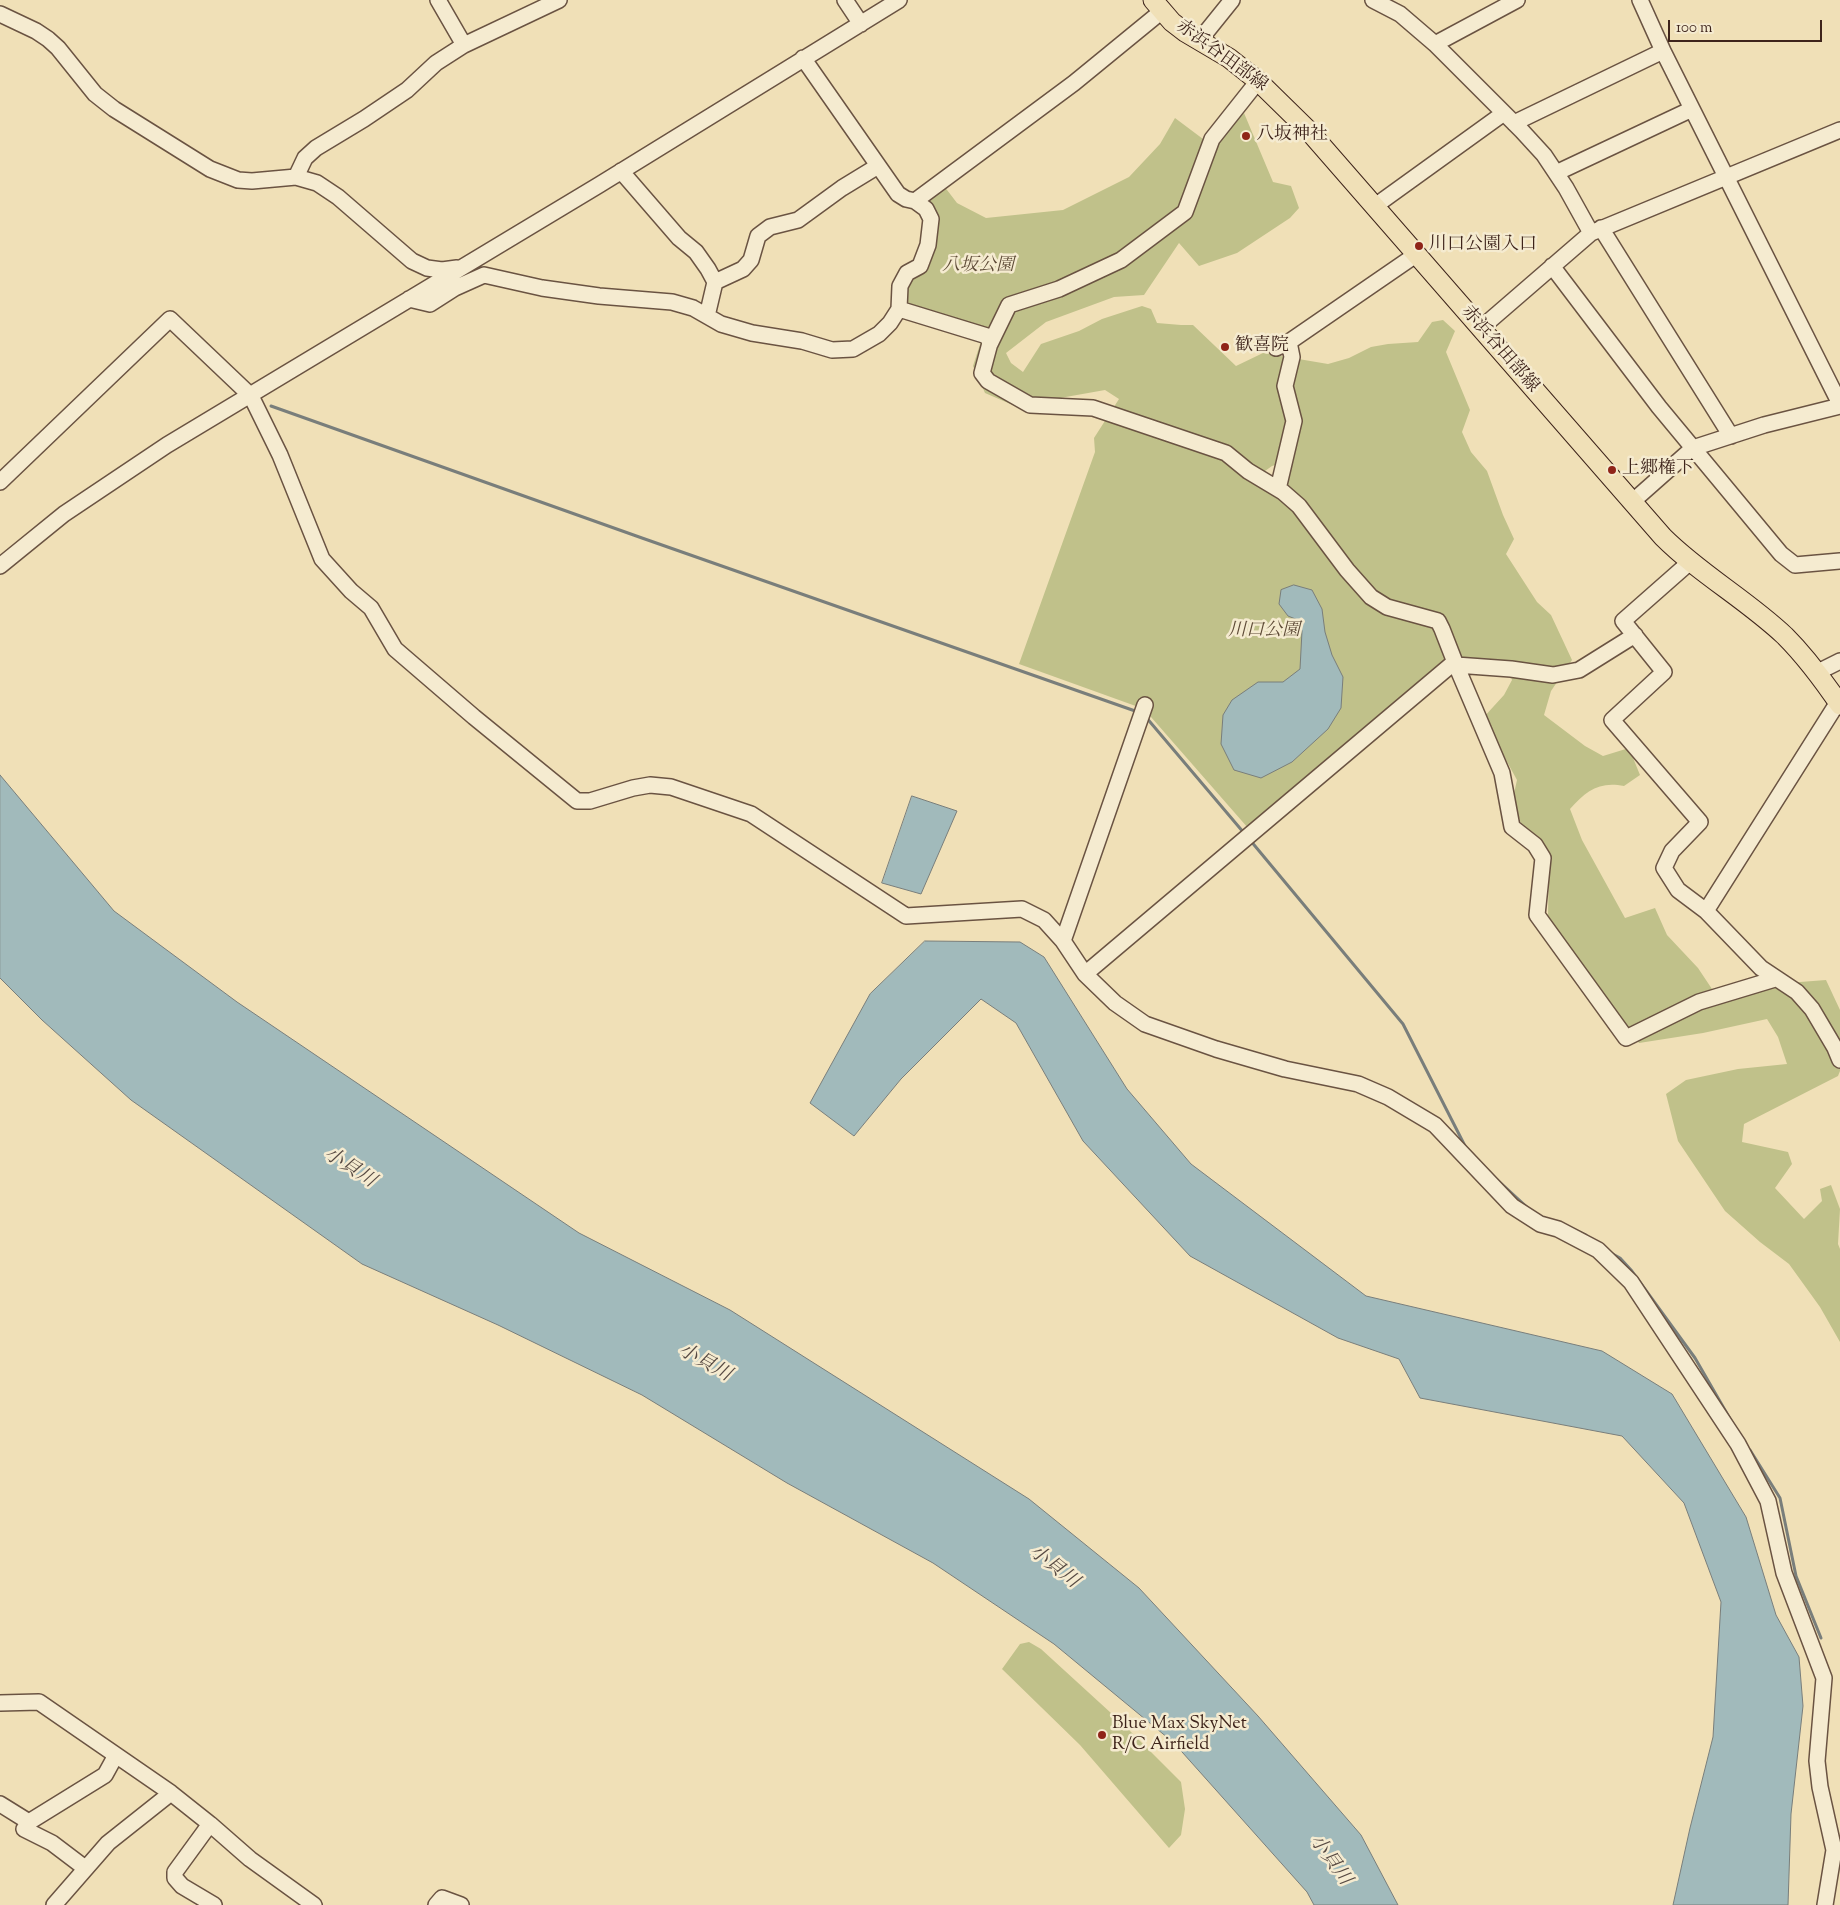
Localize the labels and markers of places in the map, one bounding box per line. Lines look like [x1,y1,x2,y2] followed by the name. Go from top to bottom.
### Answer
[1256,125,1328,147] place label: 八坂神社
[1240,130,1252,142] marker: 八坂神社
[1429,235,1537,257] place label: 川口公園入口
[1413,240,1425,252] marker: 川口公園入口
[1235,336,1289,358] place label: 歓喜院
[1219,341,1231,353] marker: 歓喜院
[1622,459,1694,481] place label: 上郷権下
[1606,464,1618,476] marker: 上郷権下
[1112,1714,1247,1756] place label: Blue Max SkyNet R/C Airfield
[1096,1729,1108,1741] marker: Blue Max SkyNet R/C Airfield

